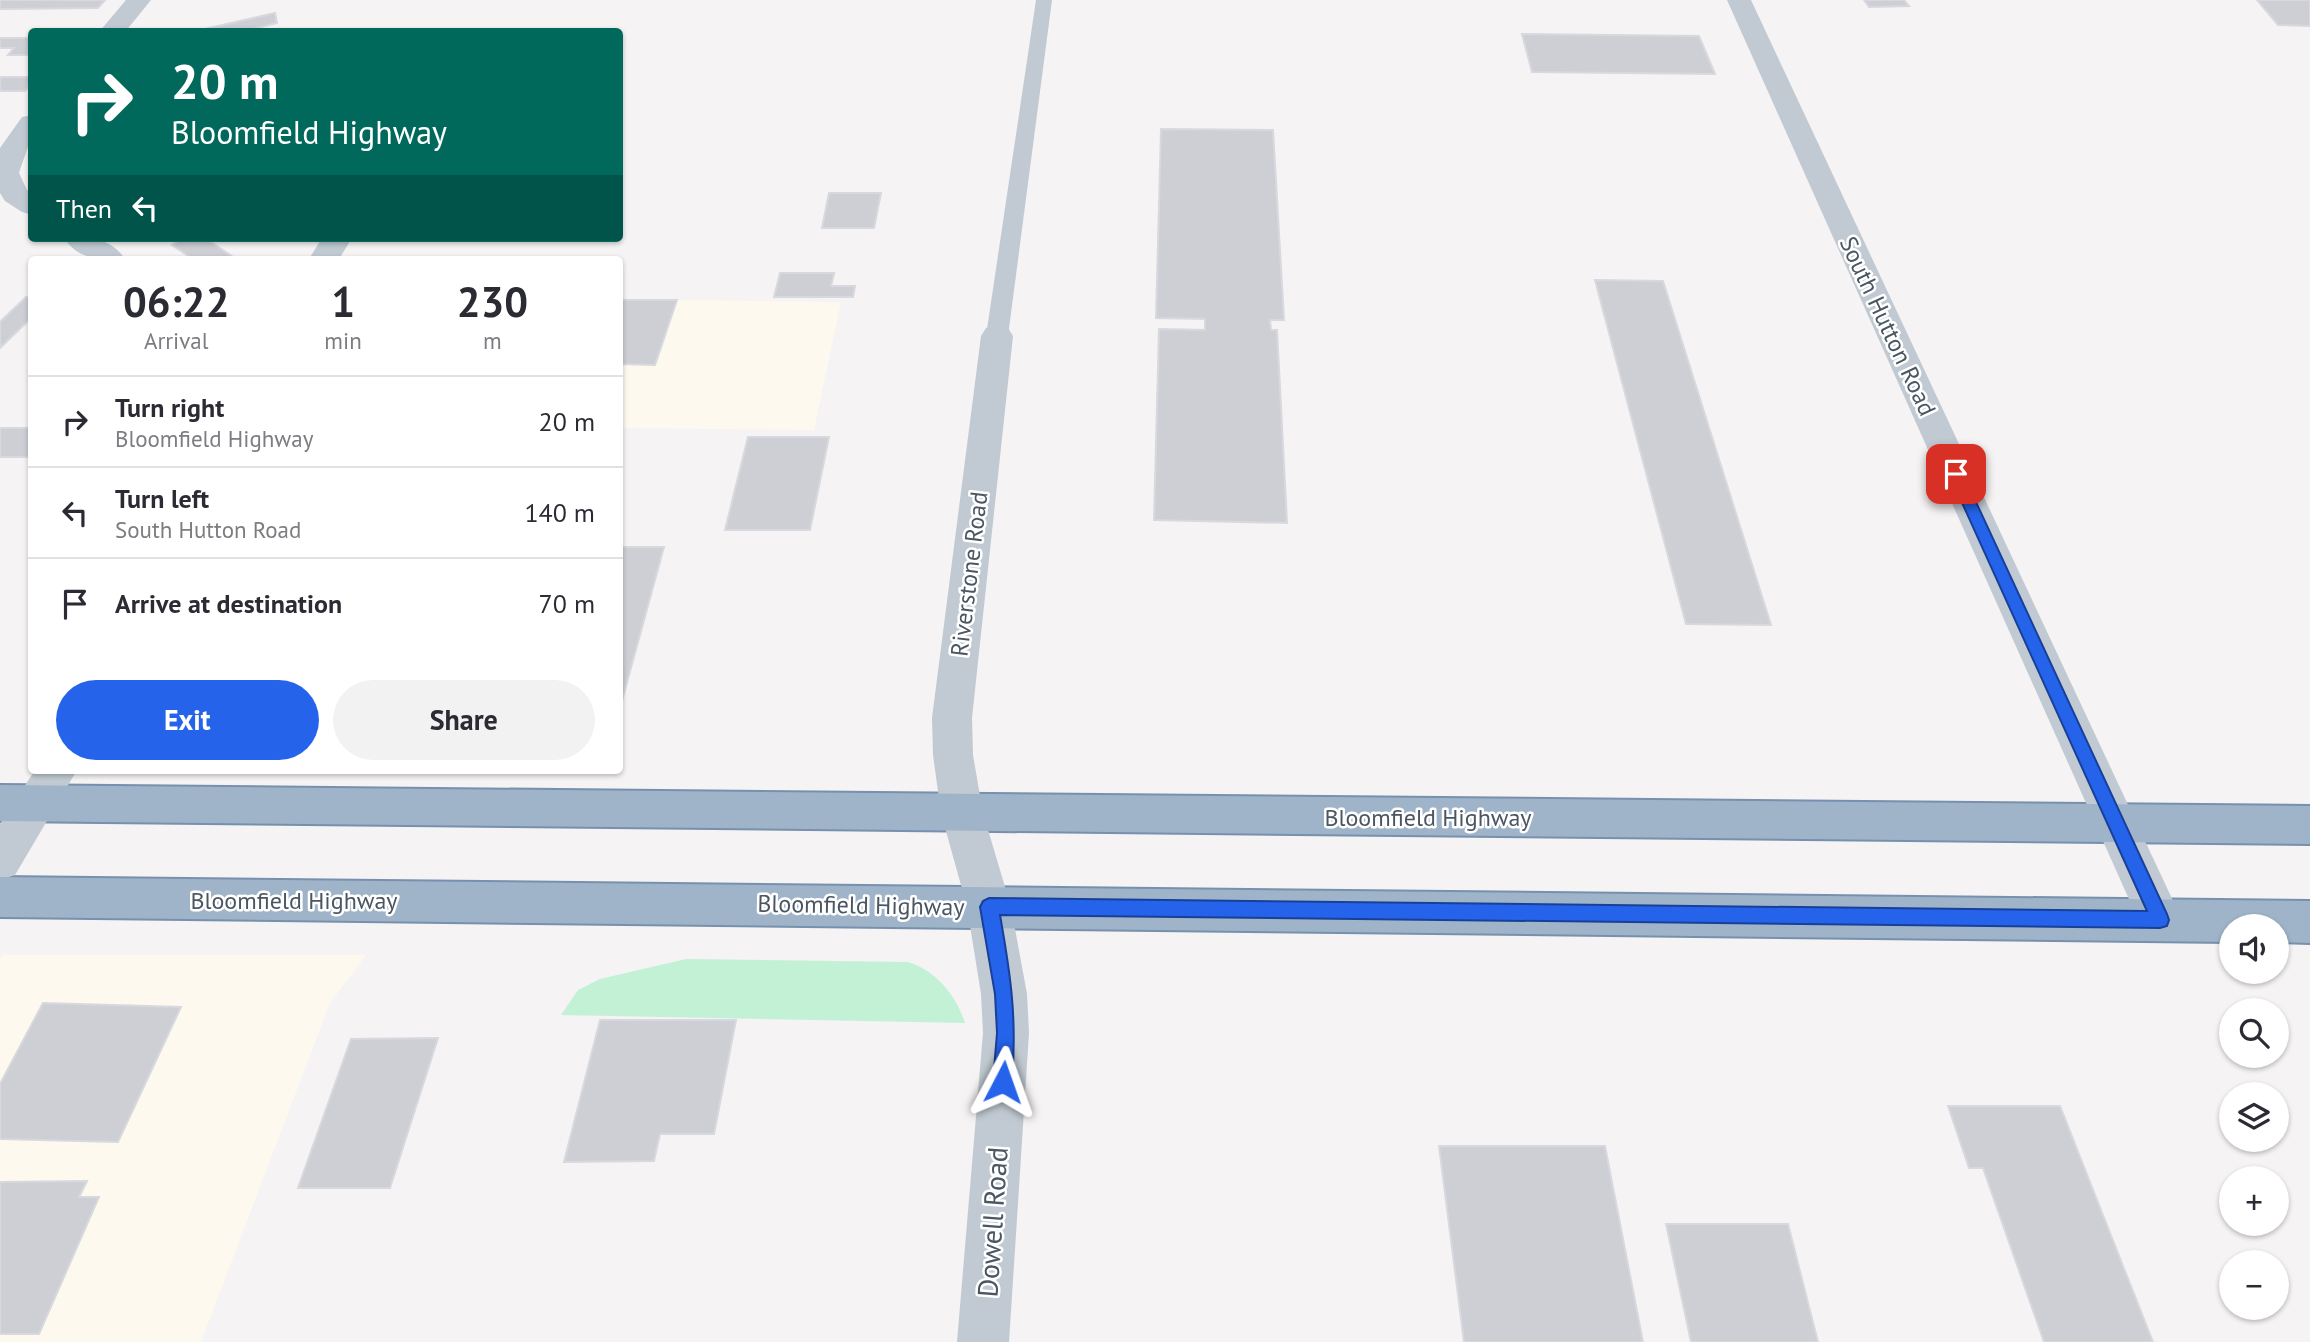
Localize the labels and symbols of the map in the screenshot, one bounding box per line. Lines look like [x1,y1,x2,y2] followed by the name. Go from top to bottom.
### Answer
[1833,231,1943,421] street label: South Hutton Road
[1926,444,1986,504] pin
[944,490,994,658] street label: Riverstone Road
[1324,802,1532,833] street label: Bloomfield Highway
[190,885,398,916] street label: Bloomfield Highway
[757,888,965,922] street label: Bloomfield Highway
[966,1045,1040,1119] position arrow
[968,1146,1016,1298] street label: Dowell Road

